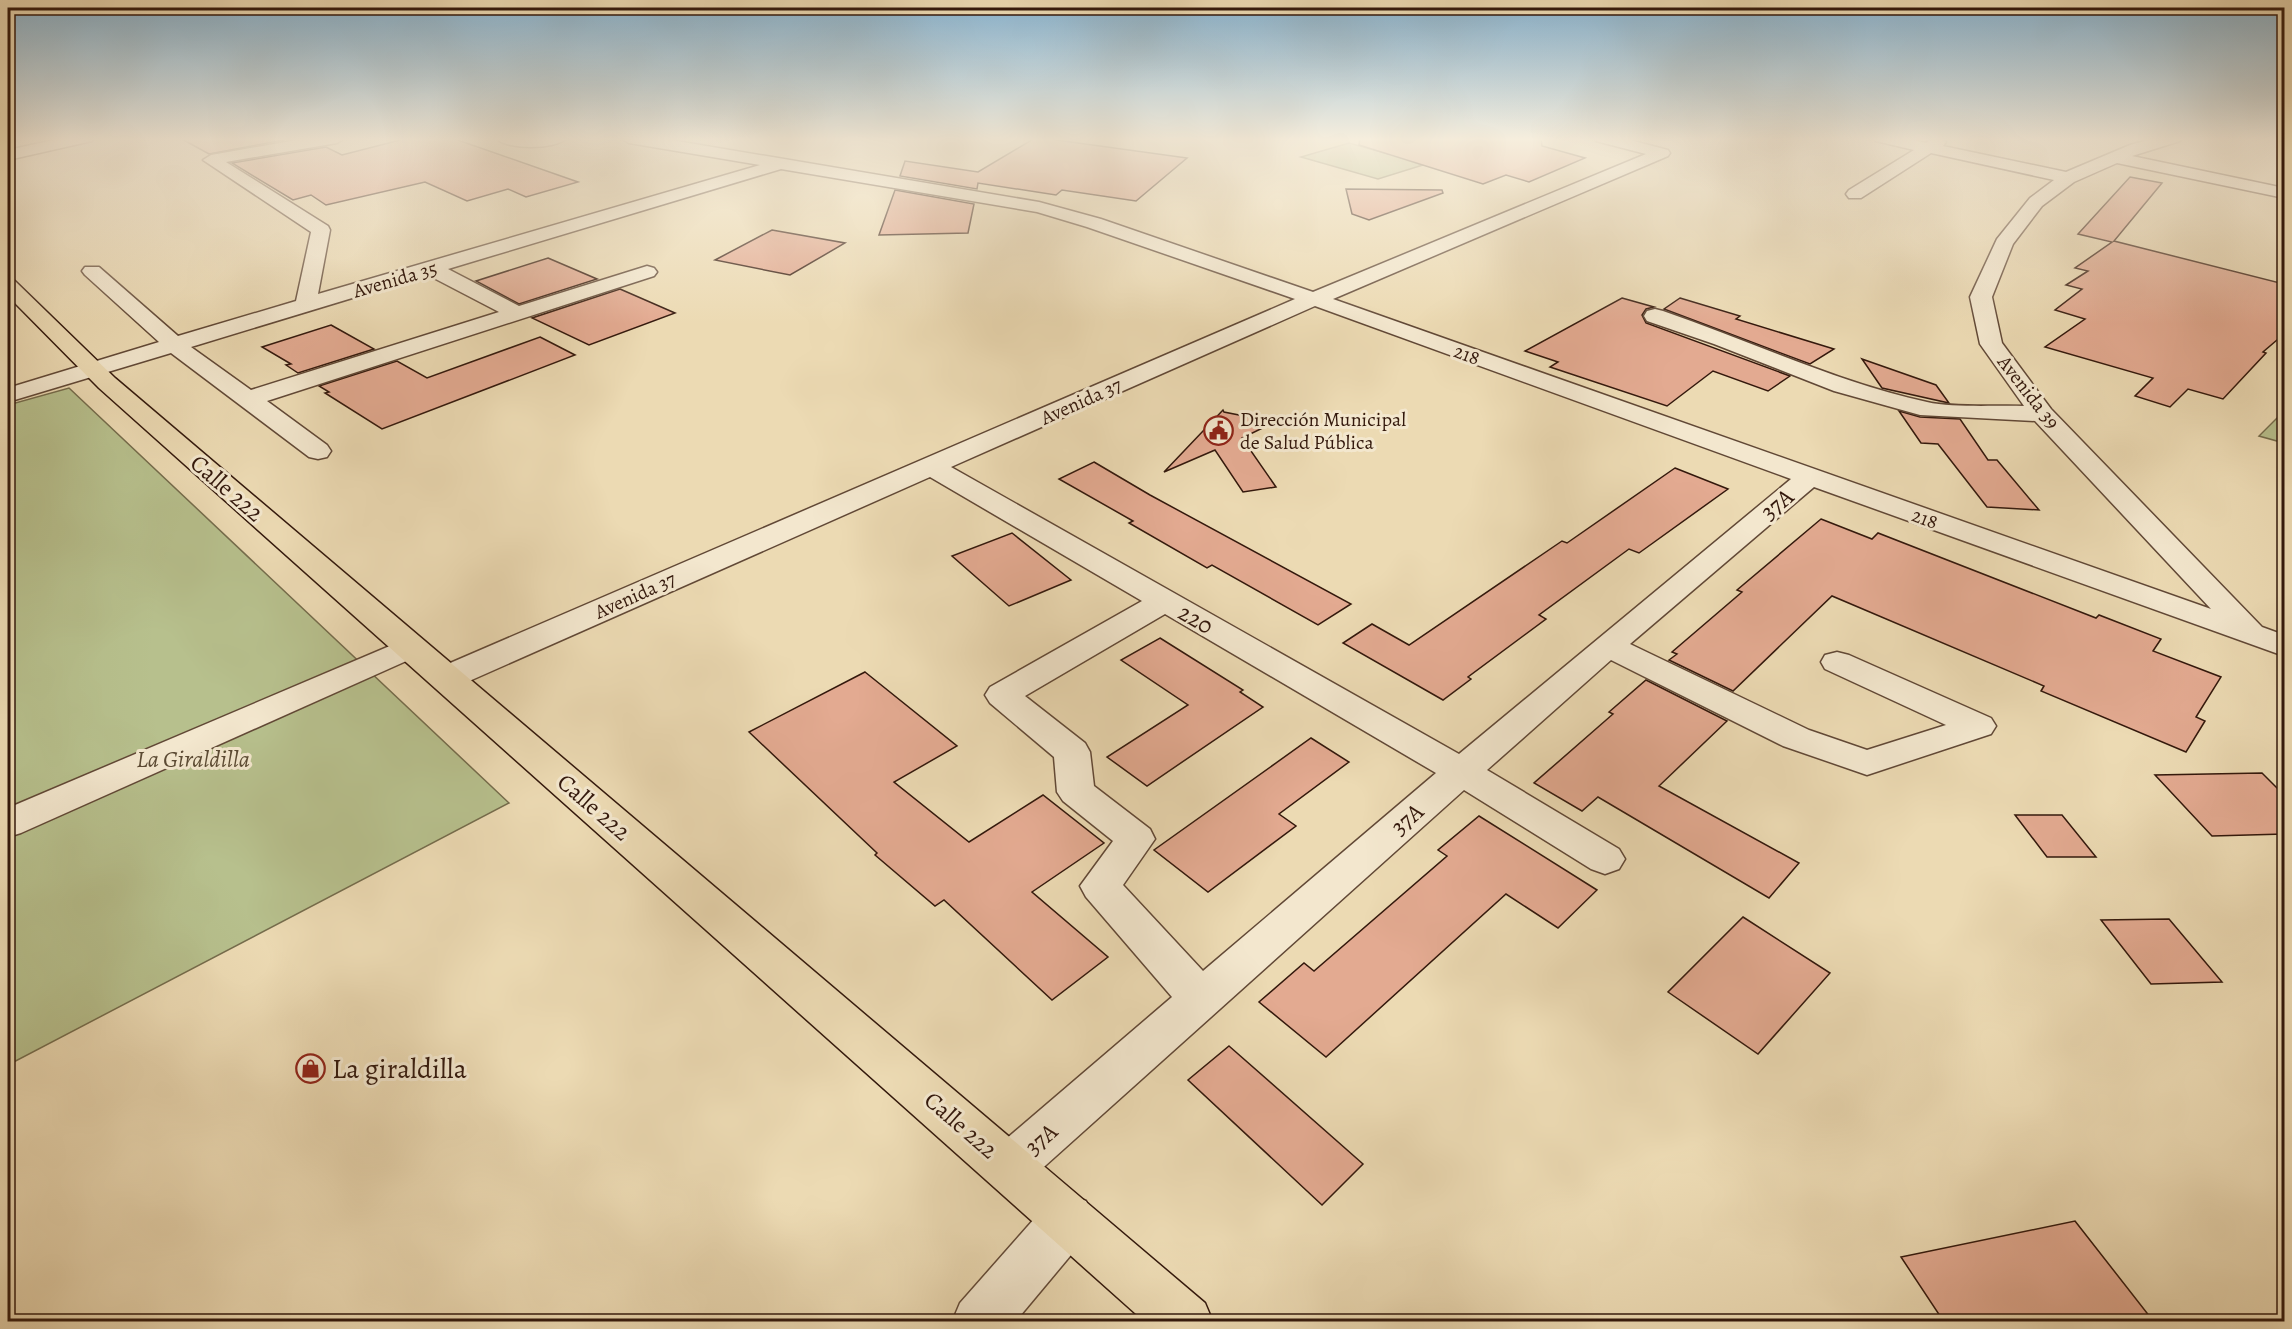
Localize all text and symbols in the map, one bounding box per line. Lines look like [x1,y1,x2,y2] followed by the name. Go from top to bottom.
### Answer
[349,255,440,305] street label: Avenida 35
[1450,337,1484,372] street label: 218
[1991,349,2066,435] street label: Avenida 39
[1035,371,1127,432] street label: Avenida 37
[1240,406,1406,456] place label: Dirección Municipal de Salud Pública
[1203,415,1235,447] public building icon: Dirección Municipal de Salud Pública
[183,447,271,529] street label: Calle 222
[1754,480,1801,527] street label: 37A
[1908,501,1942,536] street label: 218
[589,565,681,626] street label: Avenida 37
[1173,596,1219,642] street label: 220
[136,743,250,775] park label: La Giraldilla
[550,766,638,848] street label: Calle 222
[1384,795,1431,842] street label: 37A
[332,1050,467,1088] place label: La giraldilla
[295,1052,327,1084] shop icon: La giraldilla
[917,1084,1005,1166] street label: Calle 222
[1018,1115,1065,1162] street label: 37A

